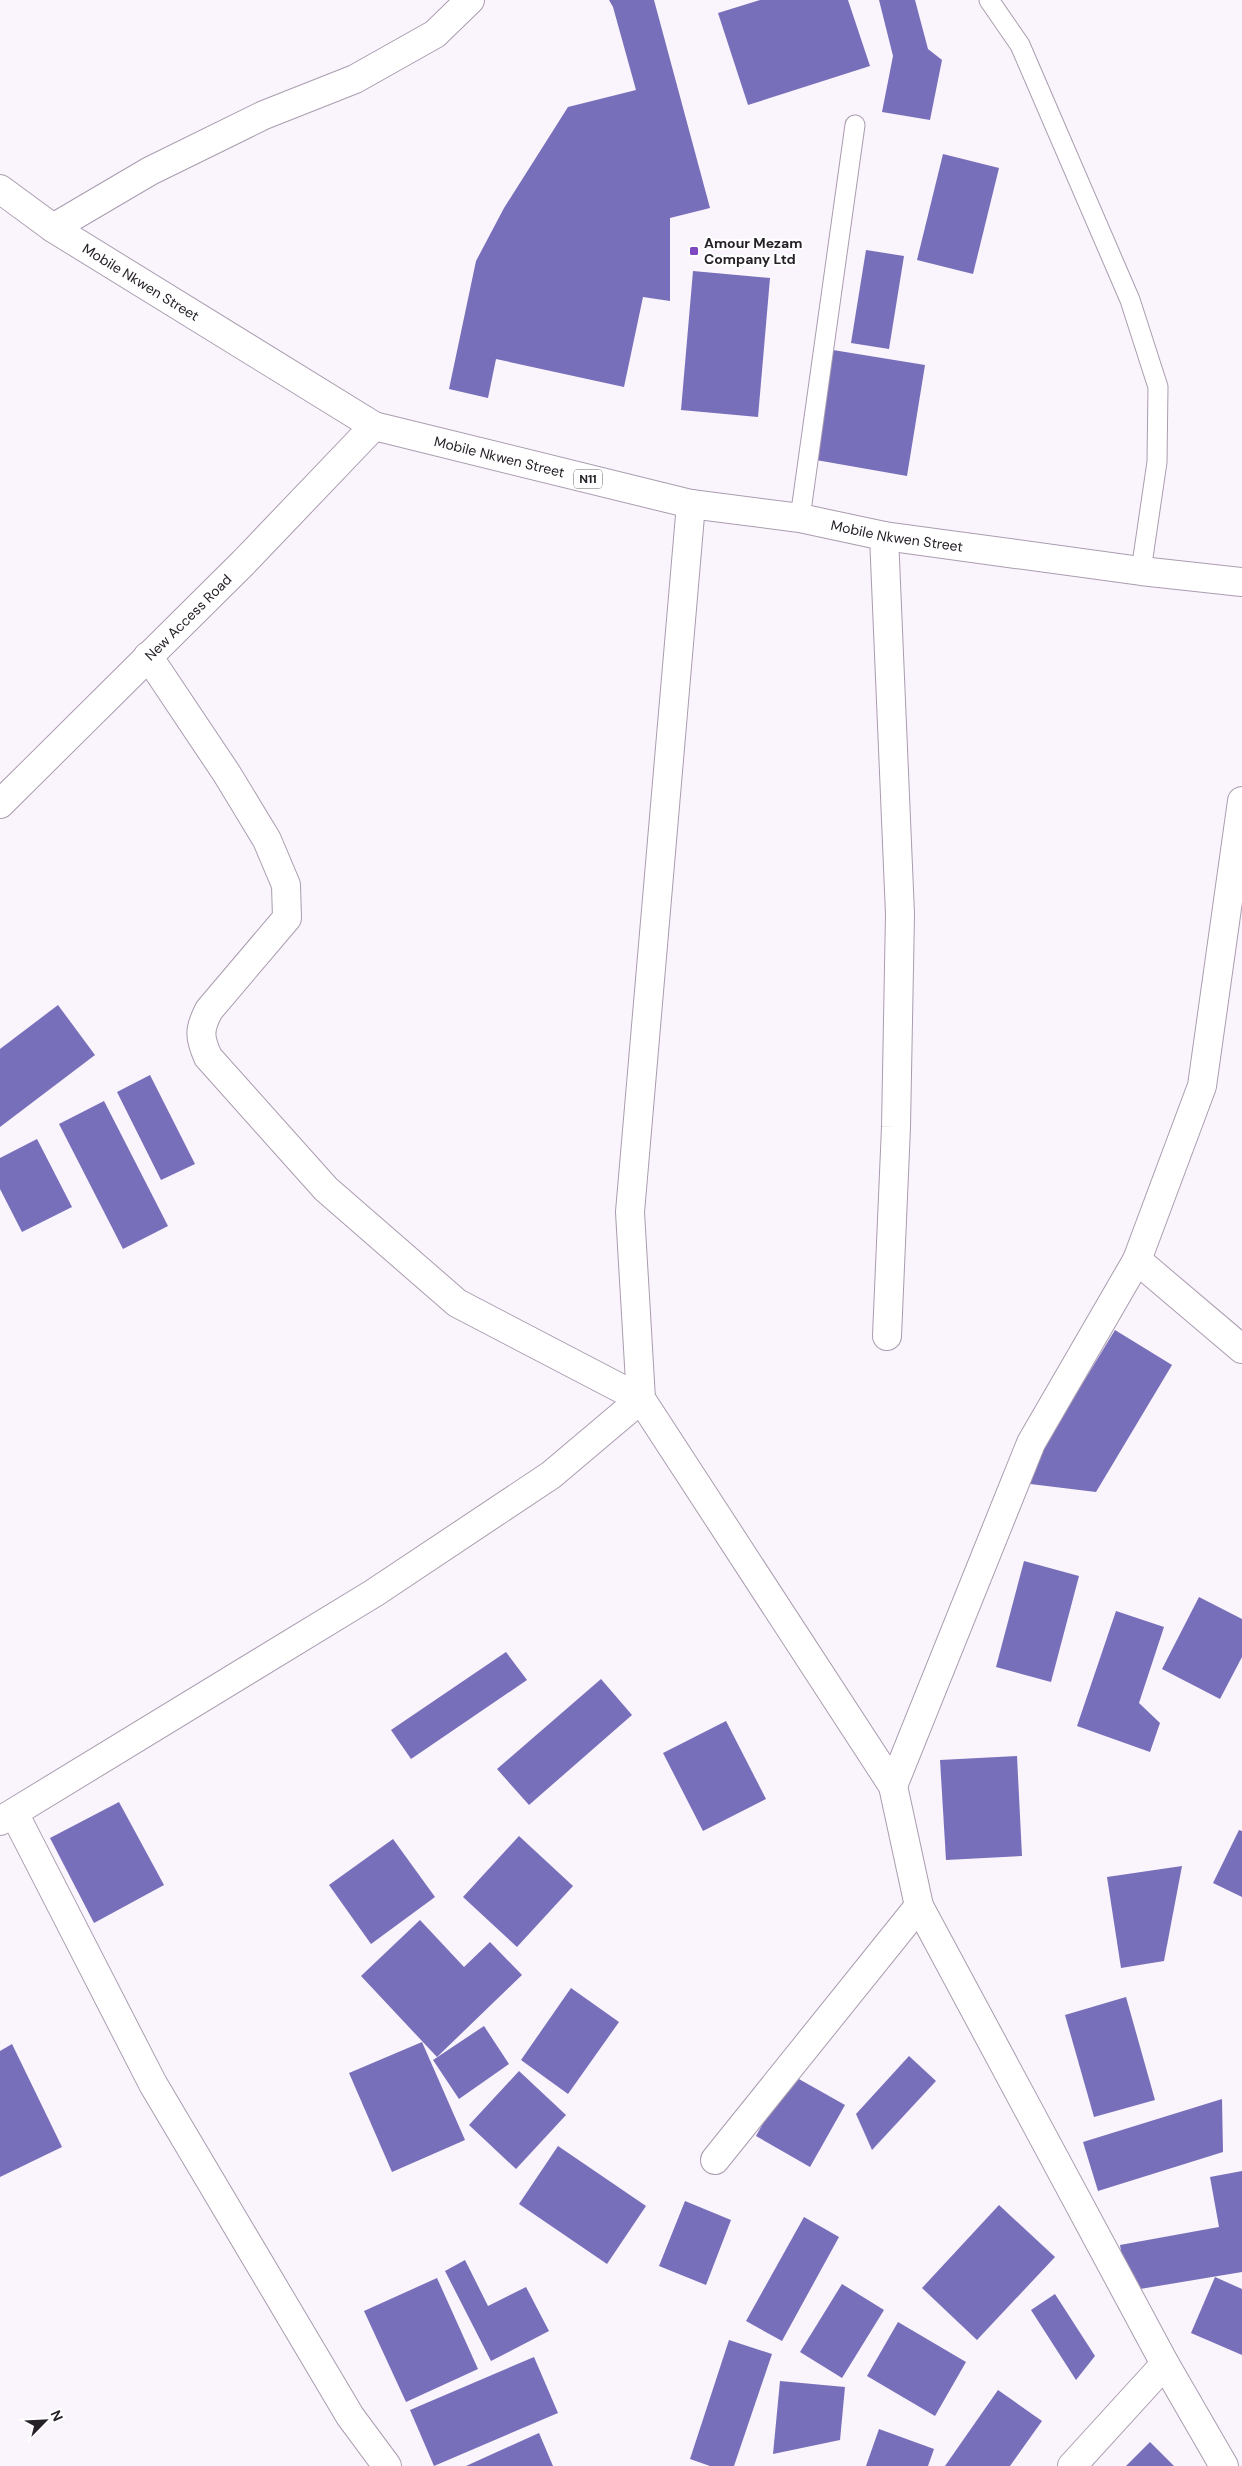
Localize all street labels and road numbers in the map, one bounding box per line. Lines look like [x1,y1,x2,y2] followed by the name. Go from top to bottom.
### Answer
[79,239,202,325] street label: Mobile Nkwen Street
[432,432,566,482] street label: Mobile Nkwen Street
[574,469,602,488] road number: N11
[829,516,964,556] street label: Mobile Nkwen Street
[141,570,235,664] street label: New Access Road

